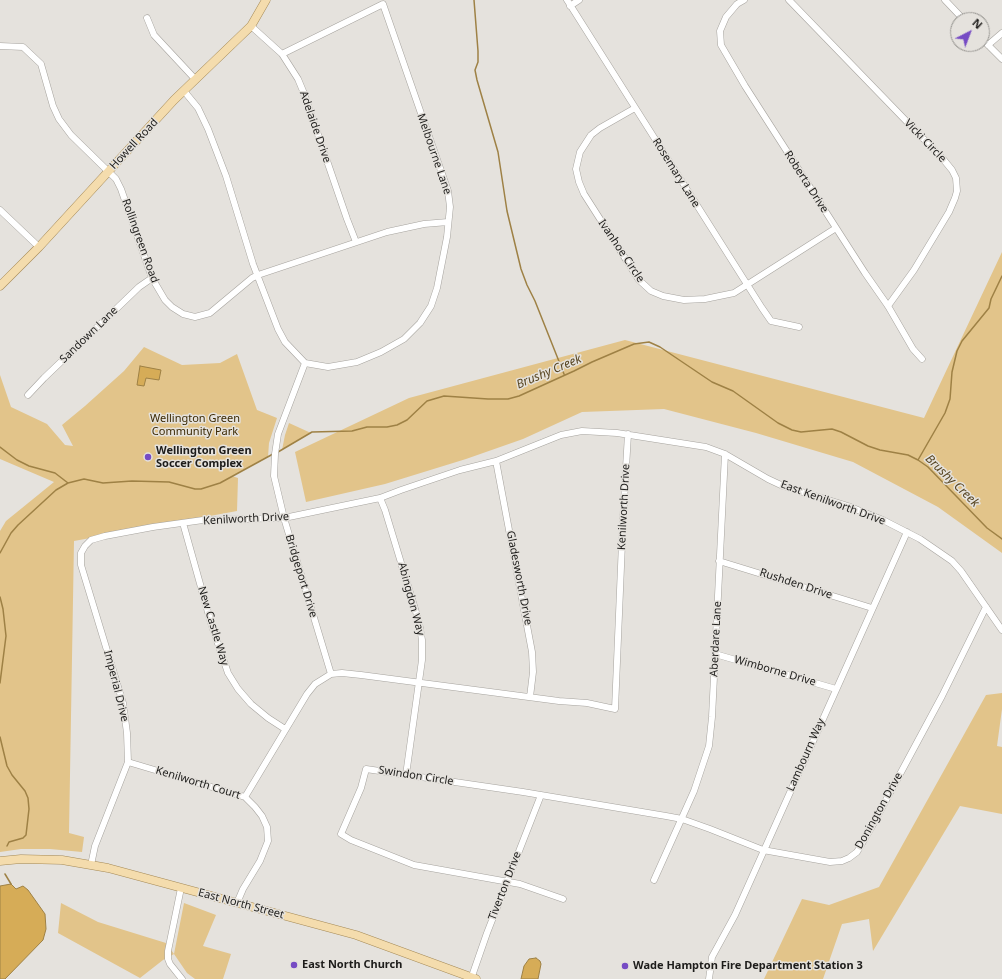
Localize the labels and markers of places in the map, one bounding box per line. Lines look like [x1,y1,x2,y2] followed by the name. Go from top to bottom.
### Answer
[156,444,252,470] place label: Wellington Green Soccer Complex
[143,452,153,462] marker: Wellington Green Soccer Complex
[302,958,402,972] place label: East North Church
[633,959,863,973] place label: Wade Hampton Fire Department Station 3
[289,960,299,970] marker: East North Church
[620,961,630,971] marker: Wade Hampton Fire Department Station 3

